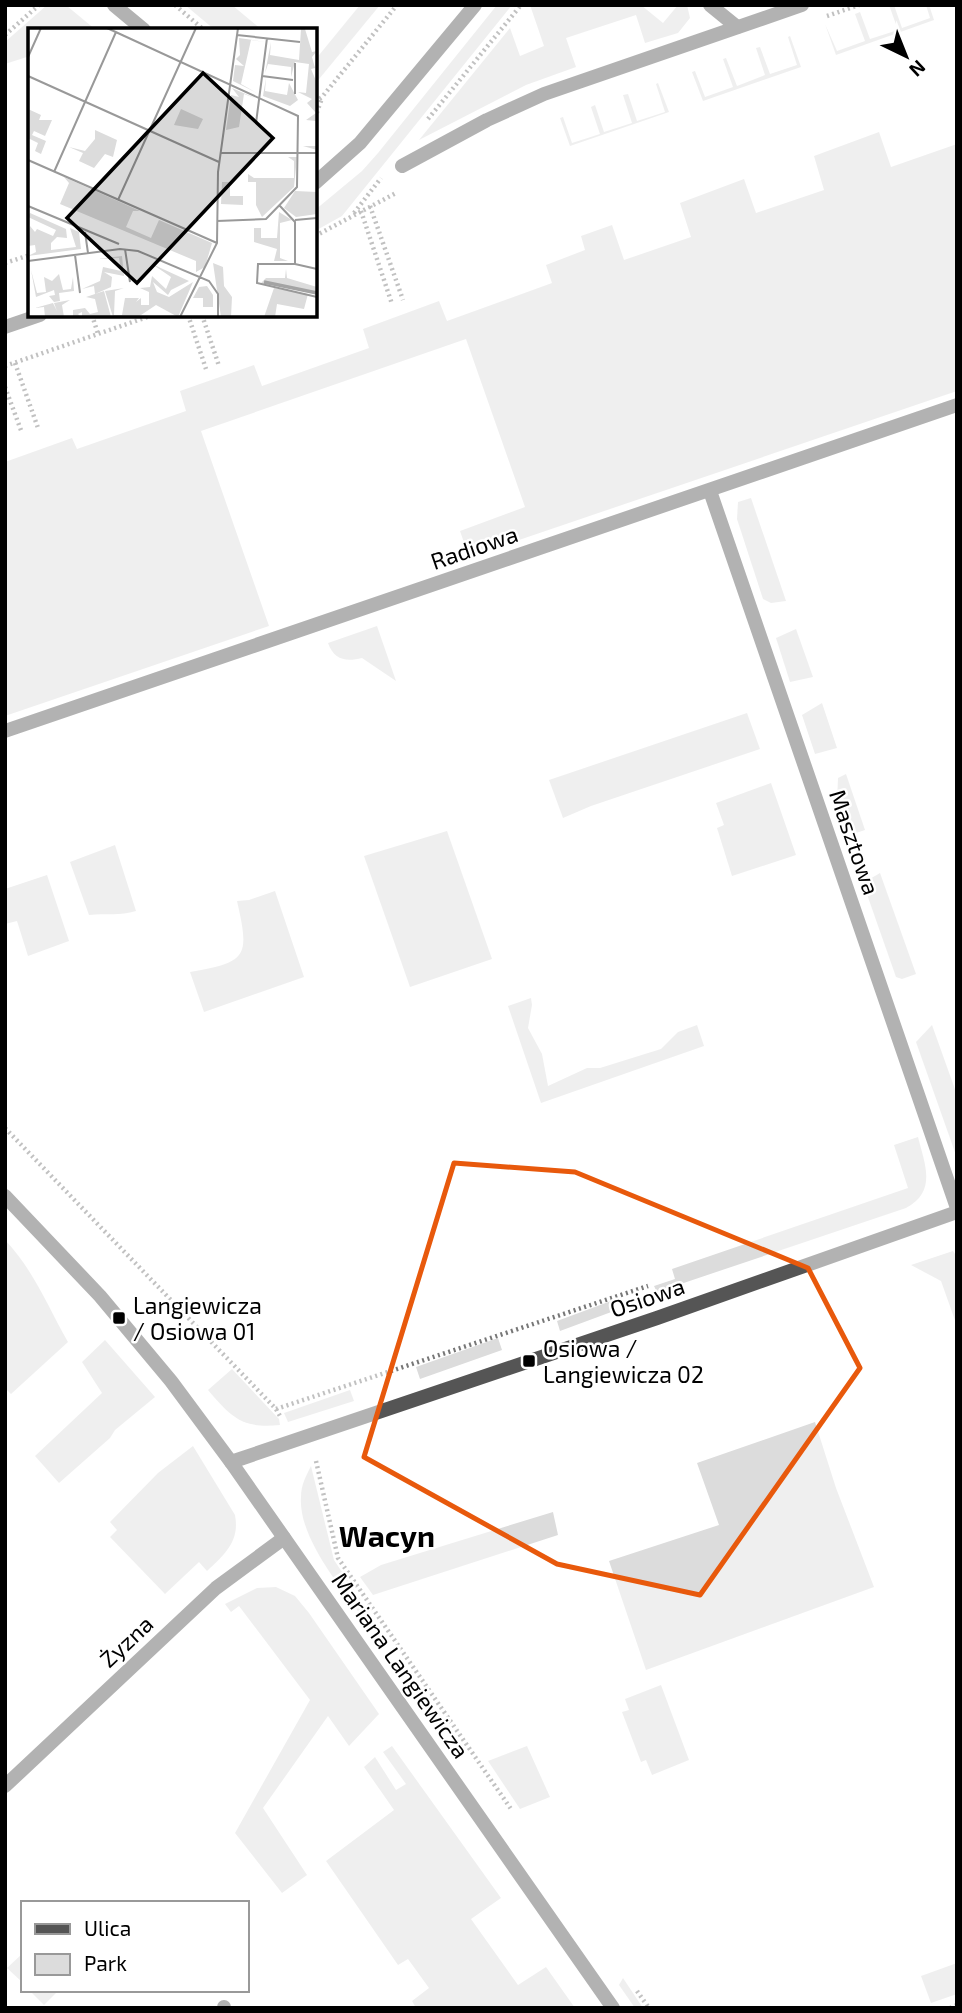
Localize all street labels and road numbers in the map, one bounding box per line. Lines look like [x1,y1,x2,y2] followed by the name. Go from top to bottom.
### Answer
[427,519,521,575] street label: Radiowa
[824,786,886,898] street label: Masztowa
[606,1271,688,1323] street label: Osiowa
[326,1567,476,1763] street label: Mariana Langiewicza
[94,1609,158,1673] street label: Żyzna

